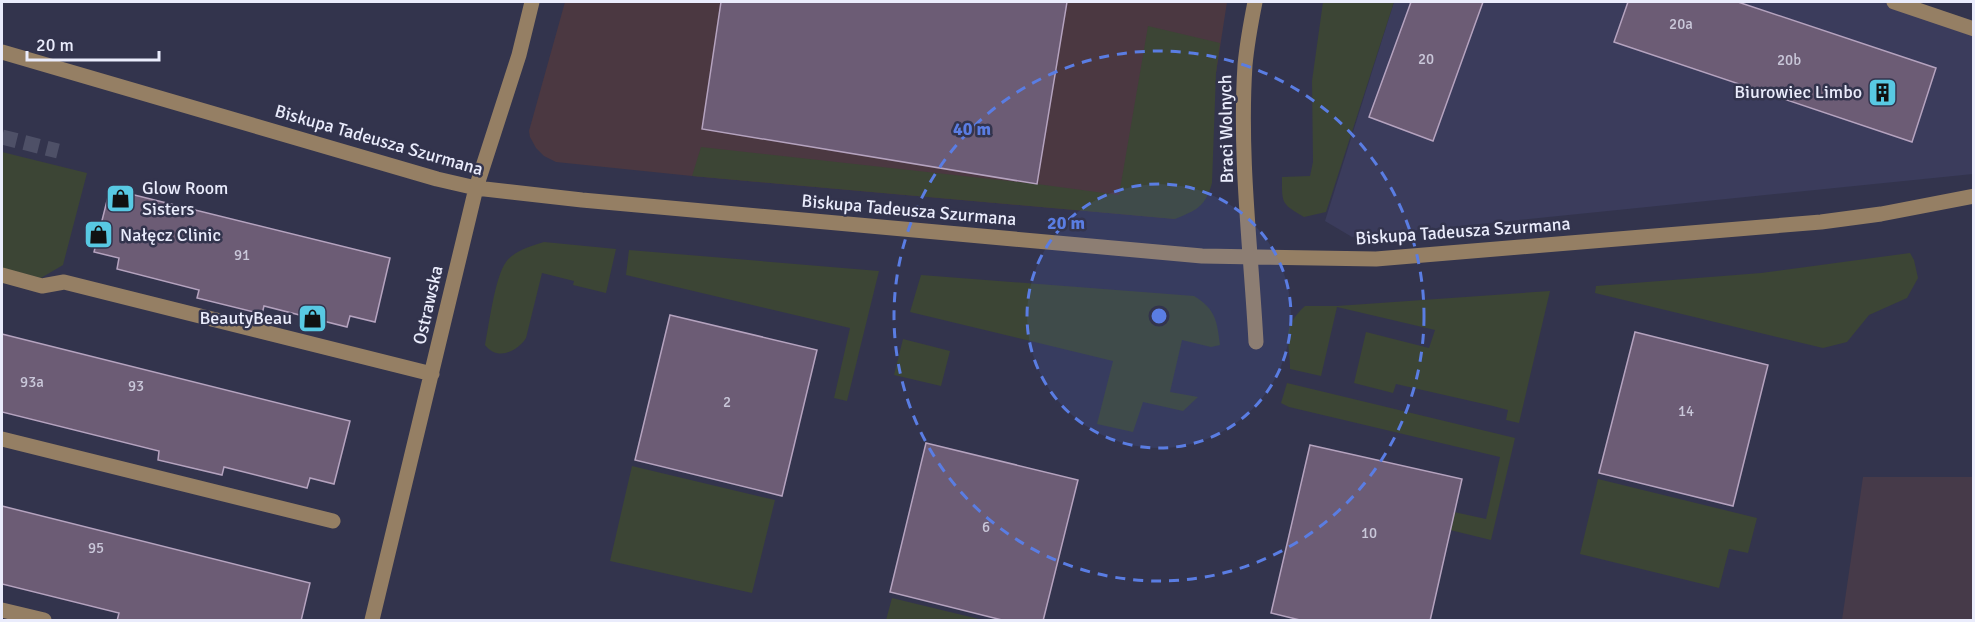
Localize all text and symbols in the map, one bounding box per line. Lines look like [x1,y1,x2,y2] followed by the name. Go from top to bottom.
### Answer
[1669,15,1693,33] house number: 20a
[27,24,159,62] scale bar
[36,34,74,56] text: 20 m
[1418,50,1434,68] house number: 20
[1777,51,1801,69] house number: 20b
[1214,74,1238,184] street label: Braci Wolnych
[1867,76,1899,108] building icon: Biurowiec Limbo
[1734,81,1862,103] place label: Biurowiec Limbo
[272,100,486,180] street label: Biskupa Tadeusza Szurmana
[953,118,991,140] text: 40 m
[142,177,228,220] place label: Glow Room Sisters
[105,182,137,214] shop icon: Glow Room Sisters
[801,190,1017,230] street label: Biskupa Tadeusza Szurmana
[1047,212,1085,234] text: 20 m
[1355,213,1571,249] street label: Biskupa Tadeusza Szurmana
[83,219,115,251] shop icon: Nałęcz Clinic
[120,224,221,246] place label: Nałęcz Clinic
[234,246,250,264] house number: 91
[408,263,448,347] street label: Ostrawska
[297,302,329,334] shop icon: BeautyBeau
[1149,306,1169,326] centre of rings
[199,307,292,329] place label: BeautyBeau
[20,373,44,391] house number: 93a
[128,377,144,395] house number: 93
[723,393,731,411] house number: 2
[1678,402,1694,420] house number: 14
[982,518,990,536] house number: 6
[1361,524,1377,542] house number: 10
[88,539,104,557] house number: 95

